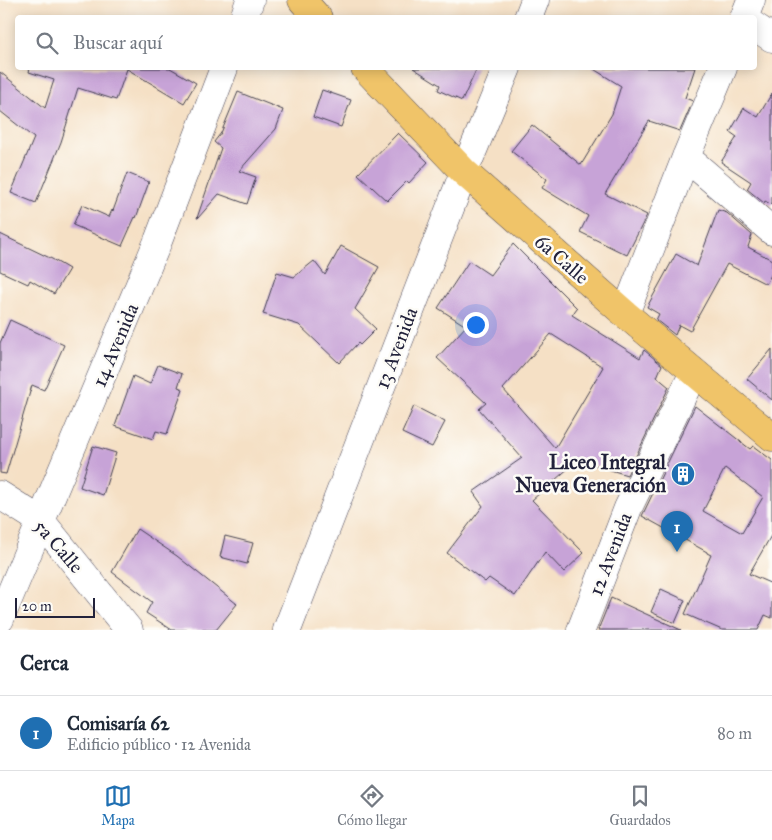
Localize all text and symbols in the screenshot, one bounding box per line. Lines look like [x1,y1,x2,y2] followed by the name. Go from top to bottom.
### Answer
[15,15,757,70] search box
[33,29,61,57] icon: search
[73,31,162,54] text: Buscar aquí
[530,229,594,289] street label: 6a Calle
[87,299,144,390] street label: 14 Avenida
[370,303,423,392] street label: 13 Avenida
[463,312,489,338] your location
[515,450,667,497] place label: Liceo Integral Nueva Generación
[670,461,696,487] building icon: Liceo Integral Nueva Generación
[583,509,637,599] street label: 12 Avenida
[661,511,693,552] pin: 1
[29,514,89,578] street label: 5a Calle
[15,595,95,618] scale bar
[22,598,52,615] text: 20 m
[20,650,69,676] text: Cerca
[67,712,169,735] text: Comisaría 62
[33,724,39,743] text: 1
[717,724,752,743] text: 80 m
[67,735,251,754] text: Edificio público · 12 Avenida
[101,782,135,829] tab: Mapa
[337,782,407,829] tab: Cómo llegar
[610,782,671,829] tab: Guardados

